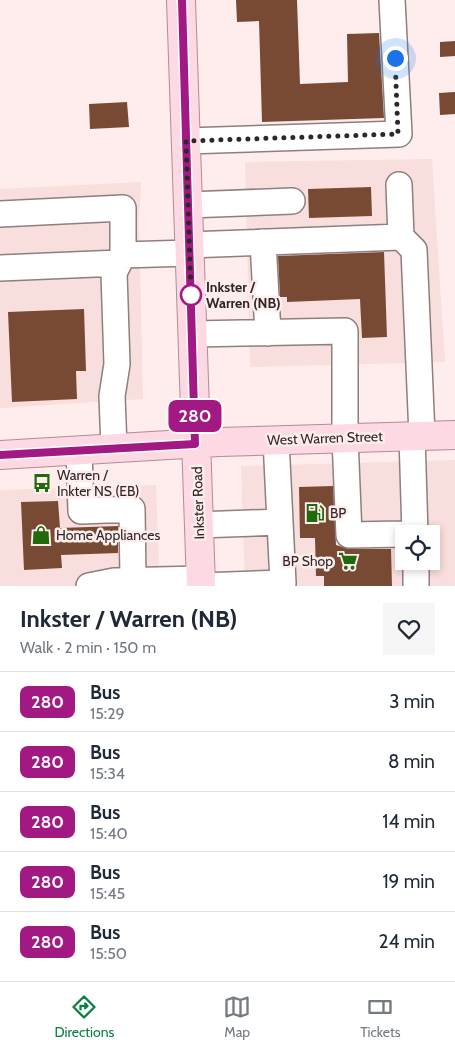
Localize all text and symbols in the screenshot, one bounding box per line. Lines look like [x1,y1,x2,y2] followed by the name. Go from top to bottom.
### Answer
[383,46,408,71] your location
[206,278,281,312] place label: Inkster / Warren (NB)
[180,284,202,306] marker: Inkster / Warren (NB)
[166,400,224,432] line badge: 280
[178,405,212,427] text: 280
[267,427,383,449] street label: West Warren Street
[57,466,139,500] place label: Warren / Inkter NS (EB)
[188,466,208,540] street label: Inkster Road
[31,472,53,494] bus stop icon: Warren / Inkter NS (EB)
[304,502,326,524] fuel station icon: BP
[330,504,346,522] place label: BP
[30,524,52,546] shop icon: Home Appliances
[395,525,440,570] map controls
[395,525,440,570] button: locate
[56,526,160,544] place label: Home Appliances
[337,550,359,572] supermarket icon: BP Shop
[282,552,333,570] place label: BP Shop
[383,603,435,655] button: heart
[20,604,237,633] text: Inkster / Warren (NB)
[20,638,156,657] text: Walk · 2 min · 150 m
[90,681,120,704] text: Bus
[389,690,435,713] text: 3 min
[31,691,64,713] text: 280
[90,704,125,723] text: 15:29
[90,741,120,764] text: Bus
[388,750,435,773] text: 8 min
[31,751,64,773] text: 280
[90,764,125,783] text: 15:34
[90,801,120,824] text: Bus
[382,810,435,833] text: 14 min
[31,811,64,833] text: 280
[90,824,128,843] text: 15:40
[90,861,120,884] text: Bus
[382,870,435,893] text: 19 min
[31,871,64,893] text: 280
[90,884,125,903] text: 15:45
[90,921,120,944] text: Bus
[378,930,435,953] text: 24 min
[31,931,64,953] text: 280
[90,944,127,963] text: 15:50
[54,993,114,1041] tab: Directions
[223,993,251,1041] tab: Map
[360,993,401,1041] tab: Tickets

